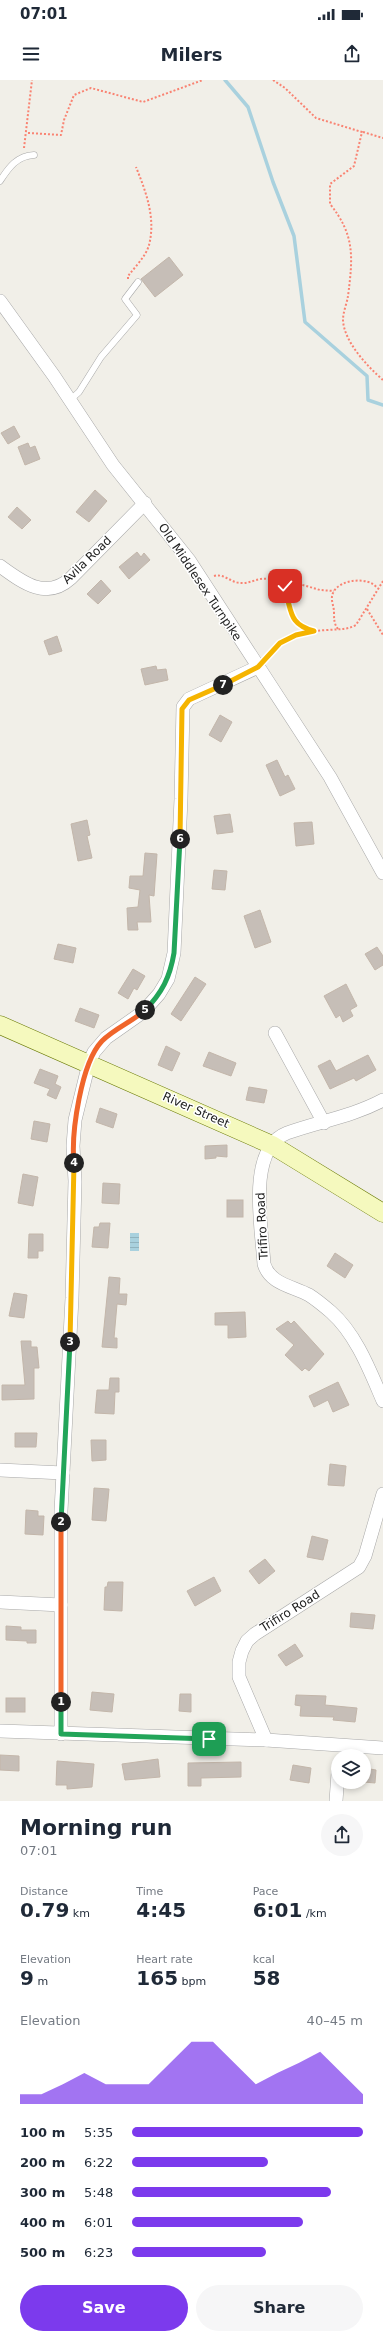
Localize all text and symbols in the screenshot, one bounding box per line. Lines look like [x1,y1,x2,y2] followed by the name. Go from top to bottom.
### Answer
[20,5,68,23] text: 07:01
[20,43,42,65] icon: menu
[341,43,363,65] icon: share
[160,44,223,65] text: Milers
[155,521,245,643] street label: Old Middlesex Turnpike
[60,533,114,587] street label: Avila Road
[268,569,302,603] pin
[274,575,296,597] icon: check
[213,675,233,695] pin: 7
[219,678,227,691] text: 7
[170,829,190,849] pin: 6
[176,832,184,845] text: 6
[135,1000,155,1020] pin: 5
[141,1003,149,1016] text: 5
[161,1089,232,1131] street label: River Street
[64,1153,84,1173] pin: 4
[70,1156,78,1169] text: 4
[253,1192,271,1261] street label: Trifiro Road
[60,1332,80,1352] pin: 3
[66,1335,74,1348] text: 3
[51,1512,71,1532] pin: 2
[57,1515,65,1528] text: 2
[257,1587,322,1635] street label: Trifiro Road
[51,1692,71,1712] pin: 1
[57,1695,65,1708] text: 1
[192,1722,226,1756] pin
[198,1728,220,1750] icon: arrive
[331,1749,371,1789] map controls
[331,1749,371,1789] button: layers
[321,1814,363,1856] button: share
[20,1815,172,1840] text: Morning run
[20,1843,57,1858] text: 07:01
[20,1885,68,1898] text: Distance
[136,1885,163,1898] text: Time
[253,1885,278,1898] text: Pace
[20,1898,69,1922] text: 0.79
[136,1898,186,1922] text: 4:45
[253,1898,302,1922] text: 6:01
[69,1907,90,1920] text: km
[302,1907,327,1920] text: /km
[20,1953,71,1966] text: Elevation
[136,1953,193,1966] text: Heart rate
[253,1953,275,1966] text: kcal
[20,1966,34,1990] text: 9
[136,1966,178,1990] text: 165
[253,1966,281,1990] text: 58
[34,1975,48,1988] text: m
[178,1975,206,1988] text: bpm
[20,2013,80,2028] text: Elevation
[307,2013,363,2028] text: 40–45 m
[20,2125,65,2140] text: 100 m
[84,2125,113,2140] text: 5:35
[20,2155,65,2170] text: 200 m
[84,2155,113,2170] text: 6:22
[20,2185,65,2200] text: 300 m
[84,2185,113,2200] text: 5:48
[20,2215,65,2230] text: 400 m
[84,2215,113,2230] text: 6:01
[20,2245,65,2260] text: 500 m
[84,2245,113,2260] text: 6:23
[20,2285,188,2331] button: Save
[196,2285,363,2331] button: Share

